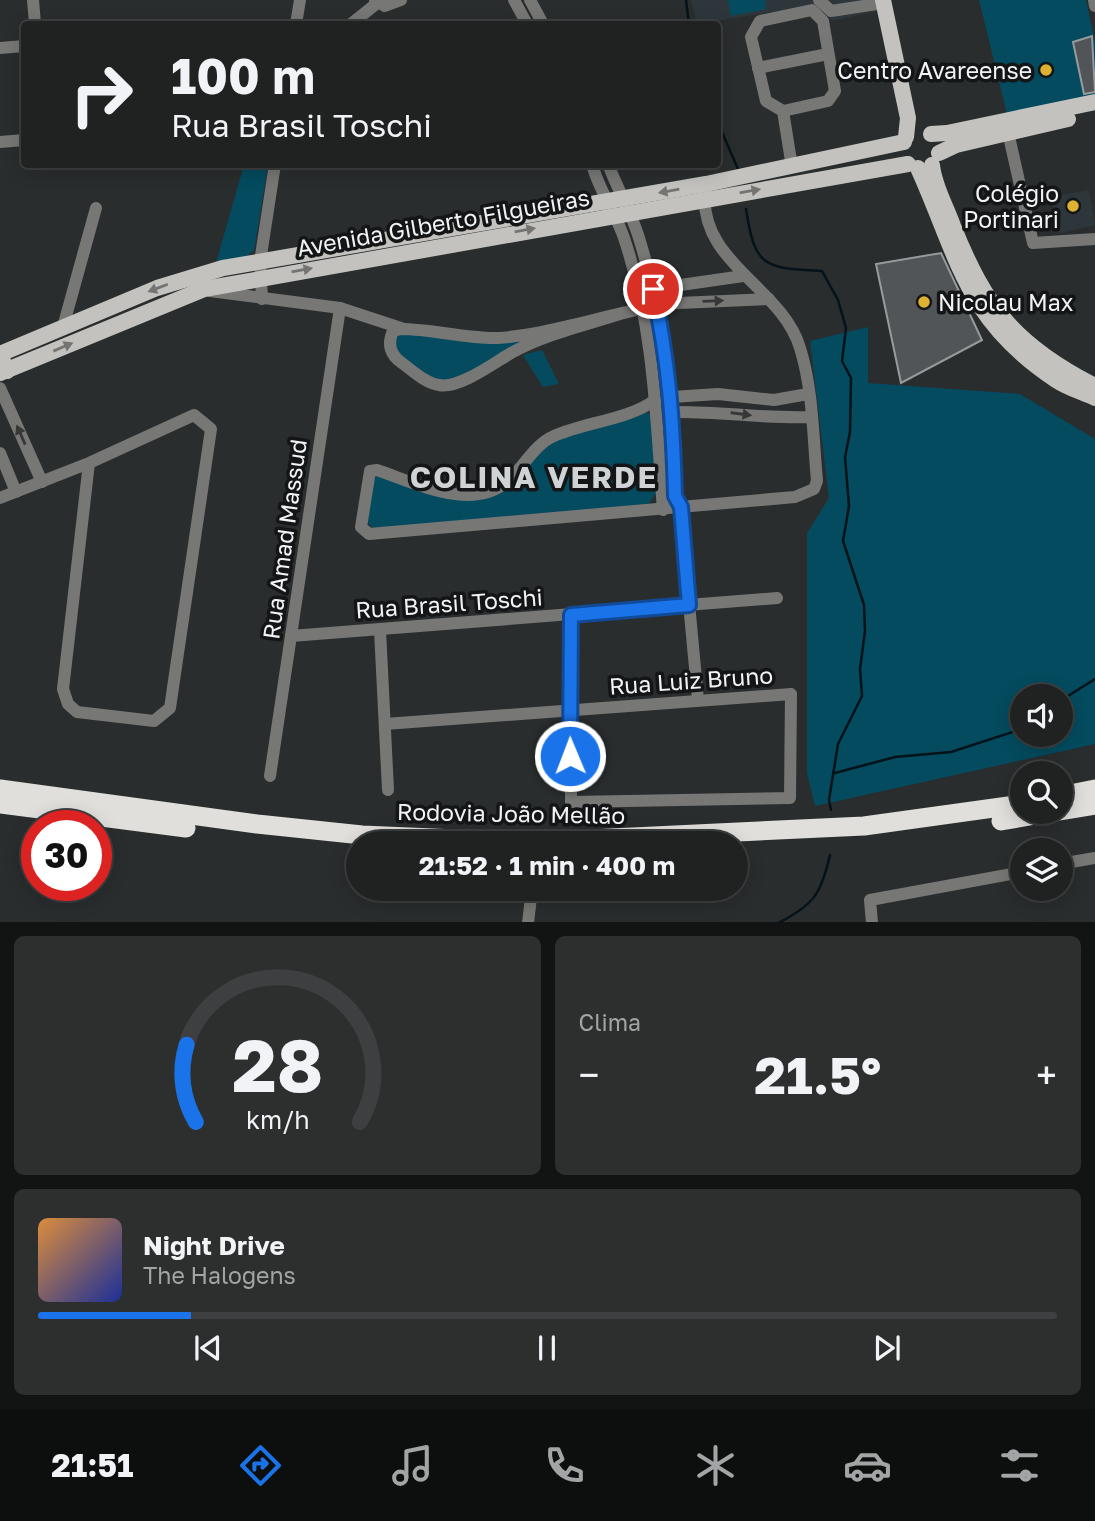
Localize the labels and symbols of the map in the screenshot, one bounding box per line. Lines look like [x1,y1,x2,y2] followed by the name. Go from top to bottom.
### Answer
[837,56,1032,84] place label: Centro Avareense
[1038,62,1054,78] marker: Centro Avareense
[963,179,1059,233] place label: Colégio Portinari
[294,182,592,262] street label: Avenida Gilberto Filgueiras
[658,186,680,197] one-way arrow
[739,186,761,197] one-way arrow
[1065,198,1081,214] marker: Colégio Portinari
[515,224,537,235] one-way arrow
[623,259,683,319] pin
[291,264,313,275] one-way arrow
[147,283,168,294] one-way arrow
[938,288,1074,316] place label: Nicolau Max
[916,294,932,310] marker: Nicolau Max
[702,296,724,307] one-way arrow
[53,342,74,353] one-way arrow
[730,409,752,420] one-way arrow
[15,425,27,445] one-way arrow
[256,437,312,641] street label: Rua Amad Massud
[410,459,658,495] district label: COLINA VERDE
[355,582,543,624] street label: Rua Brasil Toschi
[608,660,774,700] street label: Rua Luiz Bruno
[533,719,607,793] position arrow
[397,797,625,829] street label: Rodovia João Mellão
[21,810,112,901] speed limit sign: 30

